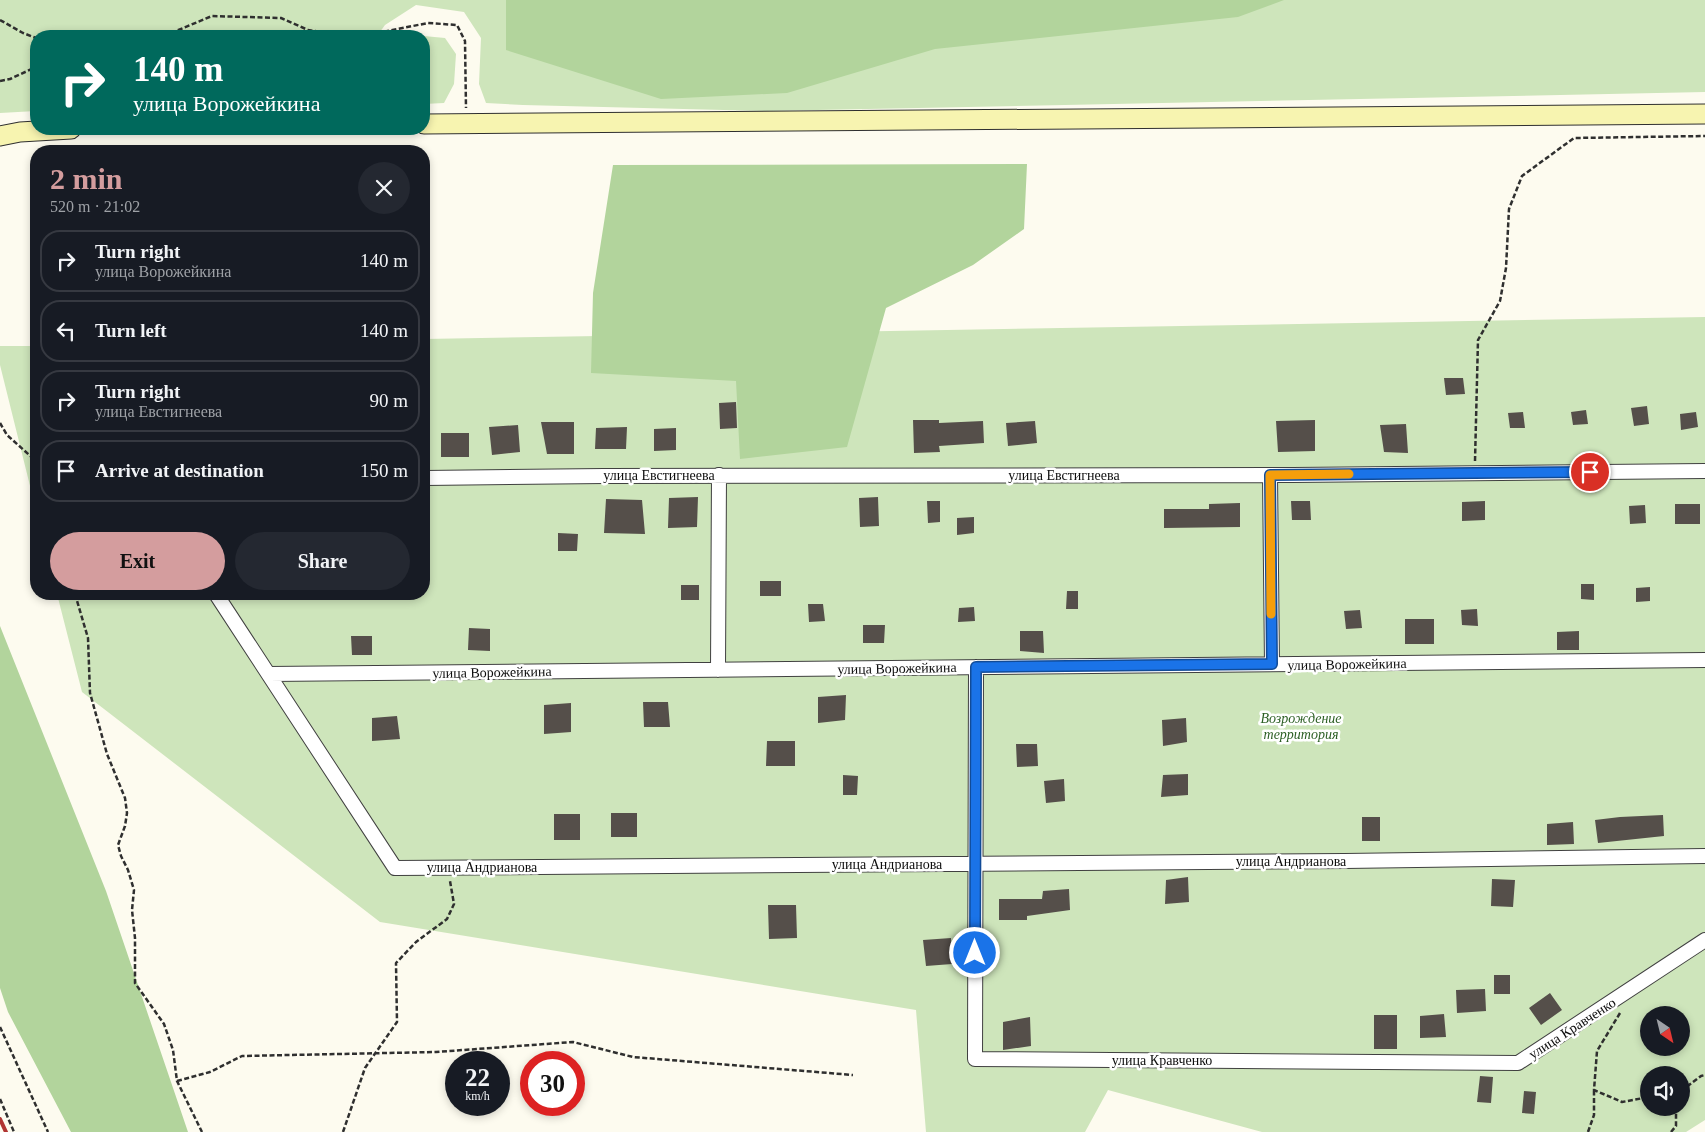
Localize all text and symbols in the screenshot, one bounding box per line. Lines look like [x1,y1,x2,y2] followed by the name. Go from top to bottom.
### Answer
[50,50,115,115] icon: right
[133,50,223,89] text: 140 m
[133,91,320,116] text: улица Ворожейкина
[50,162,123,195] text: 2 min
[358,162,410,214] button: close
[50,198,140,215] text: 520 m · 21:02
[95,241,180,262] text: Turn right
[52,247,80,275] icon: right
[360,250,408,271] text: 140 m
[95,263,231,280] text: улица Ворожейкина
[52,317,80,345] icon: left
[95,320,167,341] text: Turn left
[360,320,408,341] text: 140 m
[95,381,180,402] text: Turn right
[52,387,80,415] icon: right
[369,390,408,411] text: 90 m
[95,403,222,420] text: улица Евстигнеева
[1569,451,1611,493] pin
[52,457,80,485] icon: arrive
[1576,458,1604,486] icon: arrive
[95,460,264,481] text: Arrive at destination
[360,460,408,481] text: 150 m
[603,468,715,483] street label: улица Евстигнеева
[1008,468,1120,483] street label: улица Евстигнеева
[50,532,225,590] button: Exit
[235,532,410,590] button: Share
[1287,656,1408,673] street label: улица Ворожейкина
[837,660,958,677] street label: улица Ворожейкина
[432,664,553,681] street label: улица Ворожейкина
[1260,711,1342,742] park label: Возрождение территория
[1236,854,1347,869] street label: улица Андрианова
[832,857,943,872] street label: улица Андрианова
[427,860,538,875] street label: улица Андрианова
[948,926,1000,978] position arrow
[1526,995,1619,1062] street label: улица Кравченко
[1640,1006,1690,1056] north arrow
[1640,1006,1690,1116] map controls
[520,1051,585,1116] speed limit sign: 30
[1112,1053,1212,1068] street label: улица Кравченко
[465,1064,490,1091] text: 22
[1640,1066,1690,1116] button: sound
[465,1089,490,1103] text: km/h

